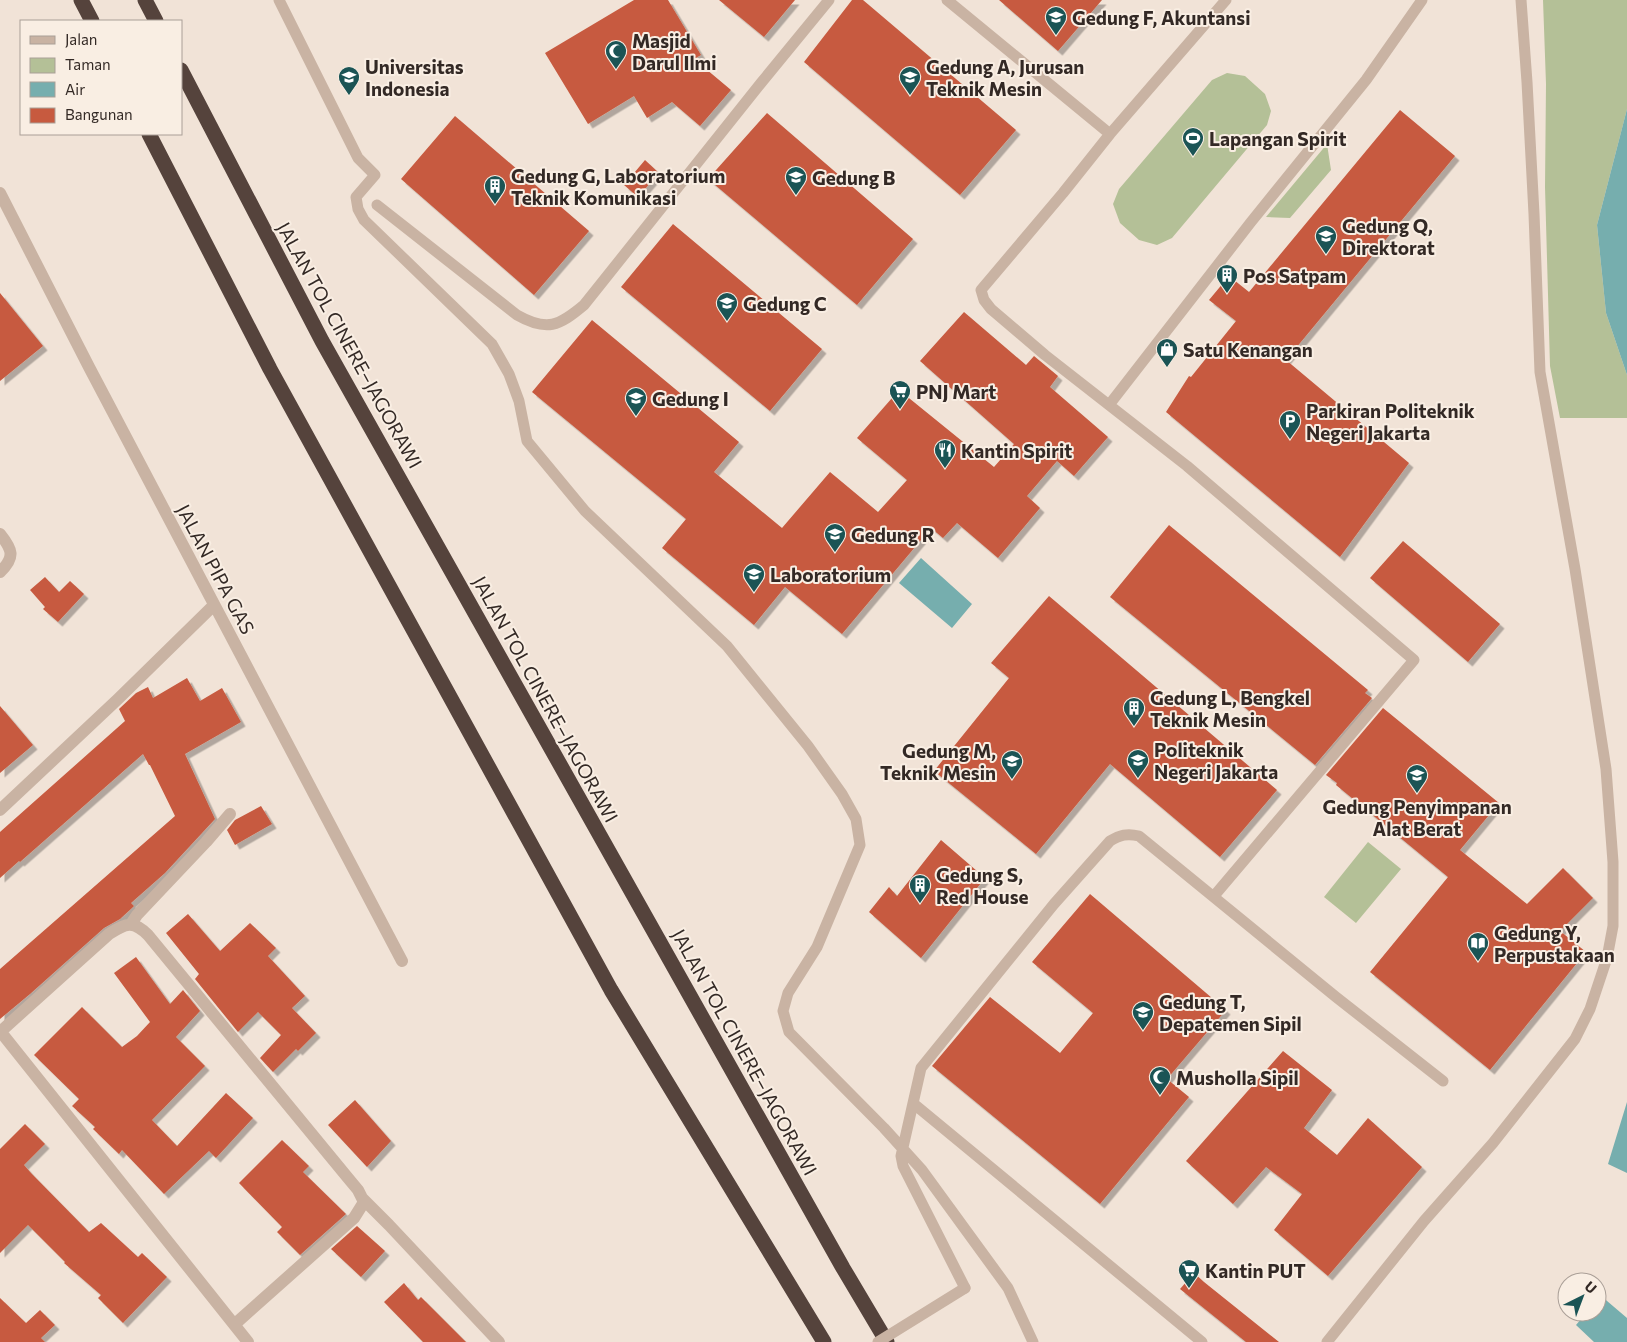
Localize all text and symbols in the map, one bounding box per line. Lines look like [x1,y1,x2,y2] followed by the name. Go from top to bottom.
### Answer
[1044,5,1068,36] school or university icon: Gedung F, Akuntansi
[1072,6,1250,29] place label: Gedung F, Akuntansi
[20,20,182,135] legend
[632,29,716,74] place label: Masjid Darul Ilmi
[65,30,97,48] text: Jalan
[604,39,628,70] mosque icon: Masjid Darul Ilmi
[65,55,111,73] text: Taman
[365,55,464,100] place label: Universitas Indonesia
[926,55,1084,100] place label: Gedung A, Jurusan Teknik Mesin
[337,65,361,96] school or university icon: Universitas Indonesia
[898,65,922,96] school or university icon: Gedung A, Jurusan Teknik Mesin
[65,80,85,98] text: Air
[65,105,133,123] text: Bangunan
[1181,126,1205,157] sports icon: Lapangan Spirit
[1209,127,1346,150] place label: Lapangan Spirit
[511,164,725,209] place label: Gedung G, Laboratorium Teknik Komunikasi
[784,165,808,196] school or university icon: Gedung B
[812,166,895,189] place label: Gedung B
[483,174,507,205] building icon: Gedung G, Laboratorium Teknik Komunikasi
[1342,214,1435,259] place label: Gedung Q, Direktorat
[273,218,427,472] street label: JALAN TOL CINERE–JAGORAWI
[1314,224,1338,255] school or university icon: Gedung Q, Direktorat
[1215,263,1239,294] building icon: Pos Satpam
[1243,264,1346,287] place label: Pos Satpam
[715,291,739,322] school or university icon: Gedung C
[743,292,827,315] place label: Gedung C
[1155,337,1179,368] shop icon: Satu Kenangan
[1183,338,1313,361] place label: Satu Kenangan
[888,379,912,410] supermarket icon: PNJ Mart
[916,380,996,403] place label: PNJ Mart
[624,386,648,417] school or university icon: Gedung I
[652,387,729,410] place label: Gedung I
[1306,399,1475,444] place label: Parkiran Politeknik Negeri Jakarta
[1278,409,1302,440] parking icon: Parkiran Politeknik Negeri Jakarta
[933,438,957,469] restaurant icon: Kantin Spirit
[961,439,1072,462] place label: Kantin Spirit
[172,500,260,638] street label: JALAN PIPA GAS
[823,522,847,553] school or university icon: Gedung R
[851,523,935,546] place label: Gedung R
[742,562,766,593] school or university icon: Laboratorium
[770,563,891,586] place label: Laboratorium
[469,572,623,826] street label: JALAN TOL CINERE–JAGORAWI
[1150,686,1310,731] place label: Gedung L, Bengkel Teknik Mesin
[1122,696,1146,727] building icon: Gedung L, Bengkel Teknik Mesin
[1154,738,1278,783] place label: Politeknik Negeri Jakarta
[880,739,996,784] place label: Gedung M, Teknik Mesin
[1126,748,1150,779] school or university icon: Politeknik Negeri Jakarta
[1000,749,1024,780] school or university icon: Gedung M, Teknik Mesin
[1405,763,1429,794] school or university icon: Gedung Penyimpanan Alat Berat
[1322,795,1512,840] place label: Gedung Penyimpanan Alat Berat
[936,863,1029,908] place label: Gedung S, Red House
[908,873,932,904] building icon: Gedung S, Red House
[1494,921,1615,966] place label: Gedung Y, Perpustakaan
[668,925,822,1179] street label: JALAN TOL CINERE–JAGORAWI
[1466,931,1490,962] library icon: Gedung Y, Perpustakaan
[1159,990,1302,1035] place label: Gedung T, Depatemen Sipil
[1131,1000,1155,1031] school or university icon: Gedung T, Depatemen Sipil
[1148,1065,1172,1096] mosque icon: Musholla Sipil
[1176,1066,1299,1089] place label: Musholla Sipil
[1177,1258,1201,1289] supermarket icon: Kantin PUT
[1205,1259,1306,1282] place label: Kantin PUT
[1557,1272,1607,1322] north arrow
[1582,1277,1601,1297] text: U

